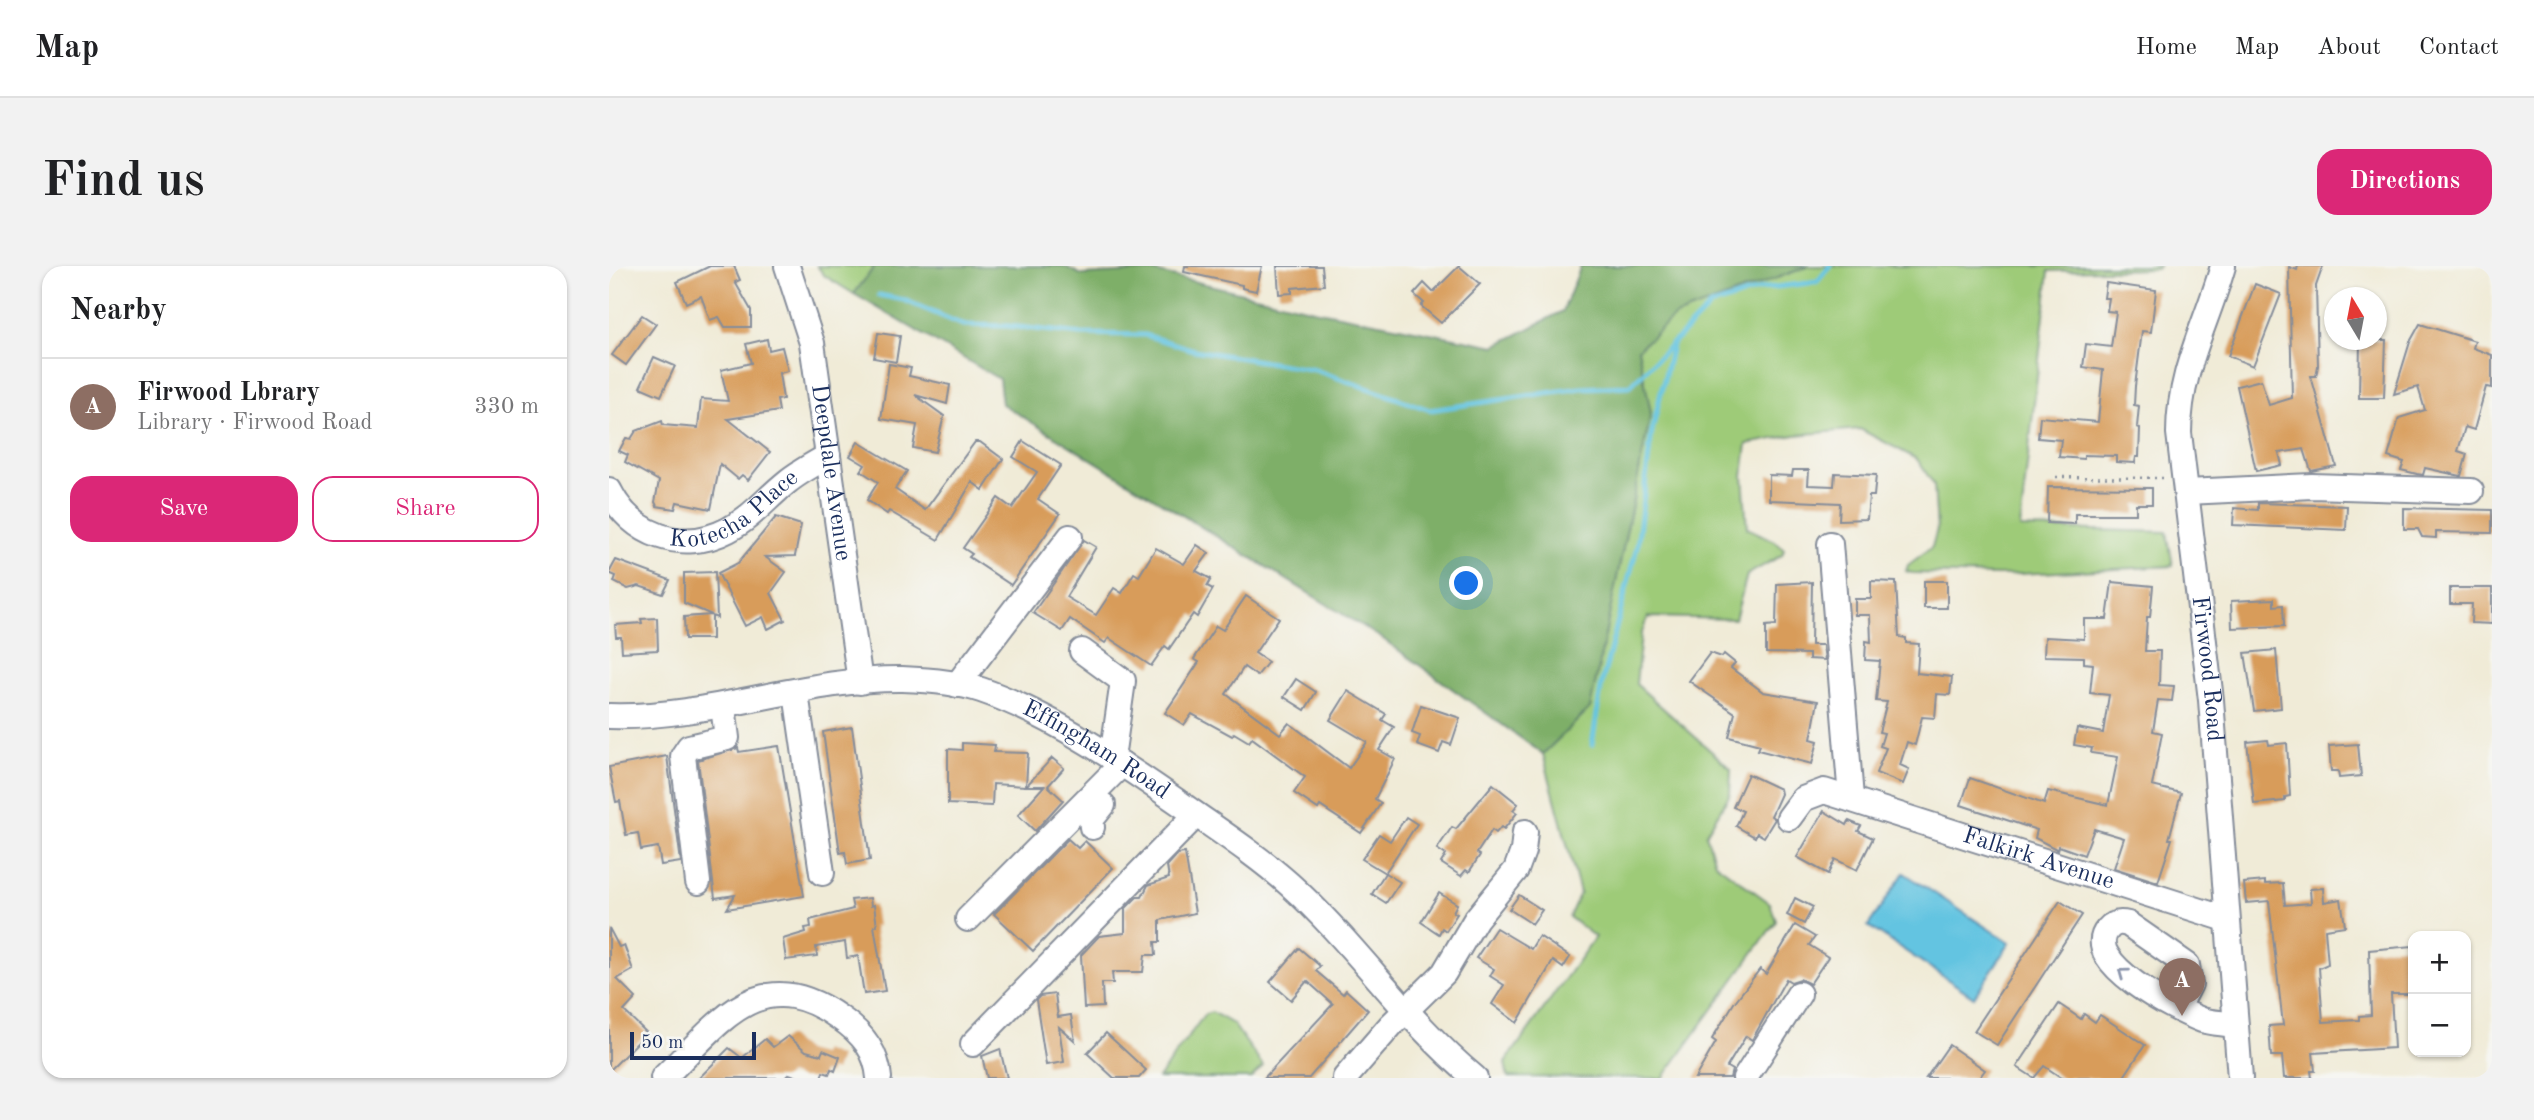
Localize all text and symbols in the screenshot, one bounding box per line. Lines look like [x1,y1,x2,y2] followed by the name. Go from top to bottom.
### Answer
[35,32,99,65] text: Map
[2136,36,2197,60] text: Home
[2235,36,2279,60] text: Map
[2317,36,2381,60] text: About
[2419,36,2499,60] text: Contact
[2317,149,2492,215] button: Directions
[42,158,205,207] text: Find us
[2324,287,2387,350] north arrow
[70,296,167,326] text: Nearby
[137,380,320,406] text: Firwood Lbrary
[806,383,855,563] street label: Deepdale Avenue
[84,395,102,418] text: A
[474,395,539,418] text: 330 m
[137,411,373,434] text: Library · Firwood Road
[668,466,803,553] street label: Kotecha Place
[70,476,298,542] button: Save
[312,476,539,542] button: Share
[1449,566,1483,600] your location
[2187,595,2226,743] street label: Firwood Road
[1019,697,1174,804] street label: Effingham Road
[1960,824,2117,895] street label: Falkirk Avenue
[2408,931,2471,1057] map controls
[2408,931,2471,994] button: +
[2159,958,2205,1016] pin: A
[2118,969,2130,981] one-way arrow
[2408,994,2471,1057] button: −
[630,1029,756,1061] scale bar
[641,1034,683,1053] text: 50 m

